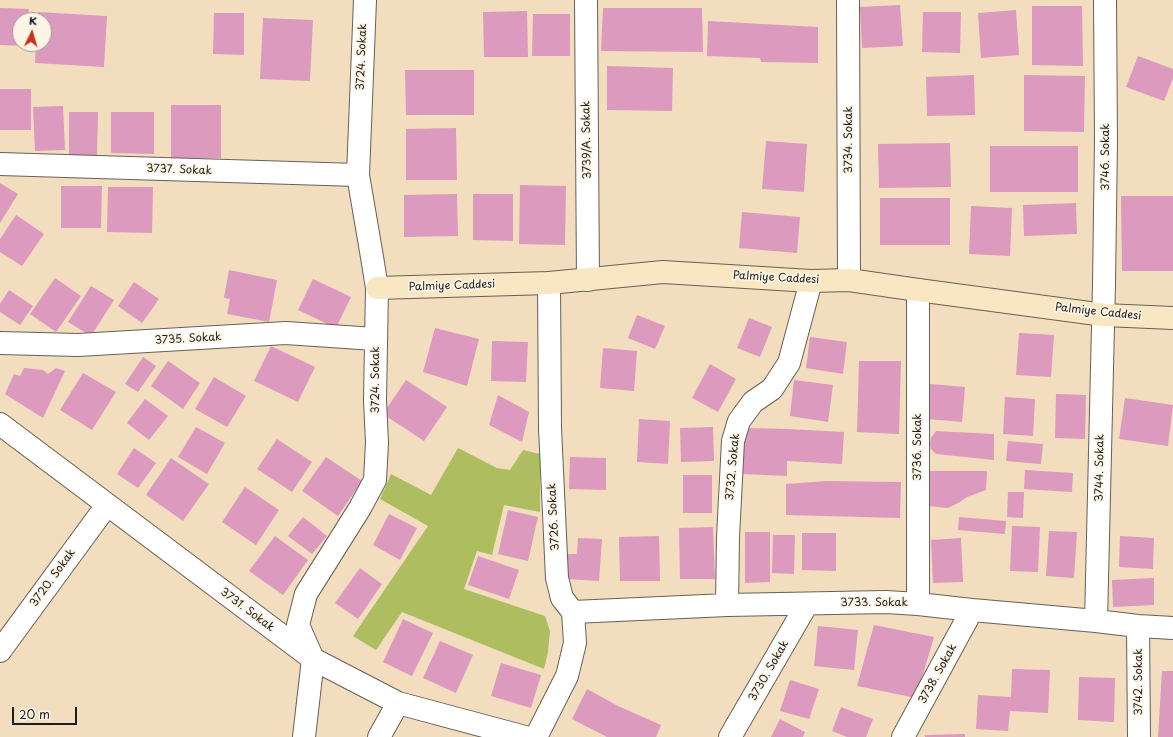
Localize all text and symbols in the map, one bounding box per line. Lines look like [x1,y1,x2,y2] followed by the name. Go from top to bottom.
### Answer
[12,12,52,52] north arrow
[28,12,38,29] text: K
[354,23,370,91] street label: 3724. Sokak
[580,101,594,179] street label: 3739/A. Sokak
[842,106,856,174] street label: 3734. Sokak
[1099,123,1113,191] street label: 3746. Sokak
[146,162,212,178] street label: 3737. Sokak
[732,269,820,287] street label: Palmiye Caddesi
[409,278,495,294] street label: Palmiye Caddesi
[1054,301,1142,323] street label: Palmiye Caddesi
[154,331,222,347] street label: 3735. Sokak
[369,347,383,413] street label: 3724. Sokak
[911,413,925,481] street label: 3736. Sokak
[723,433,743,501] street label: 3732. Sokak
[1093,434,1107,502] street label: 3744. Sokak
[546,483,562,551] street label: 3726. Sokak
[28,546,78,610] street label: 3720. Sokak
[217,585,277,635] street label: 3731. Sokak
[840,596,908,610] street label: 3733. Sokak
[746,638,792,704] street label: 3730. Sokak
[916,642,960,706] street label: 3738. Sokak
[1132,648,1146,716] street label: 3742. Sokak
[14,699,79,725] scale bar
[19,705,50,723] text: 20 m

